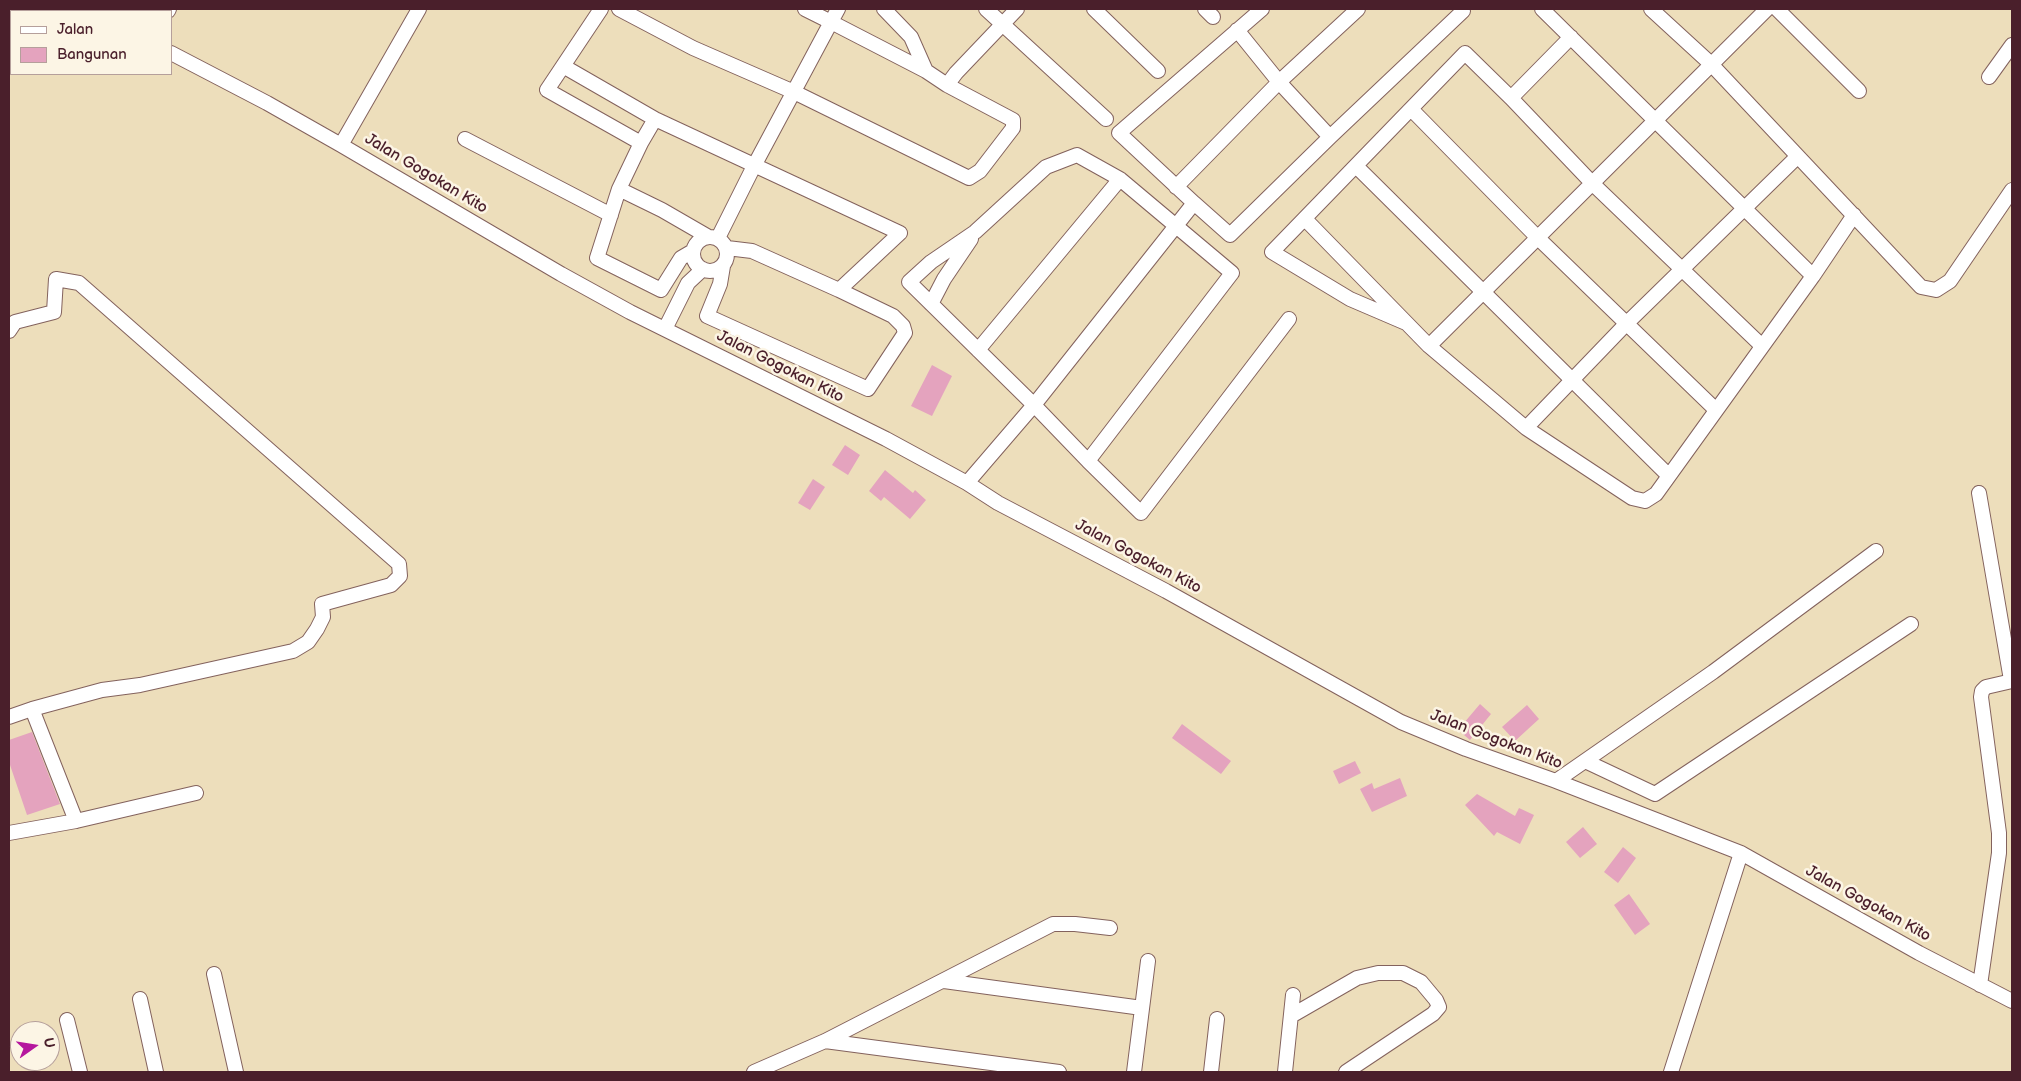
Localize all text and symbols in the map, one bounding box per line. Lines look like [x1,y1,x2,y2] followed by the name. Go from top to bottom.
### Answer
[10,10,172,75] legend
[57,20,93,39] text: Jalan
[57,45,127,64] text: Bangunan
[361,130,491,218] street label: Jalan Gogokan Kito
[713,327,847,407] street label: Jalan Gogokan Kito
[1072,516,1204,598] street label: Jalan Gogokan Kito
[1427,706,1565,774] street label: Jalan Gogokan Kito
[1802,862,1934,946] street label: Jalan Gogokan Kito
[10,1021,60,1071] north arrow
[40,1036,59,1050] text: U

